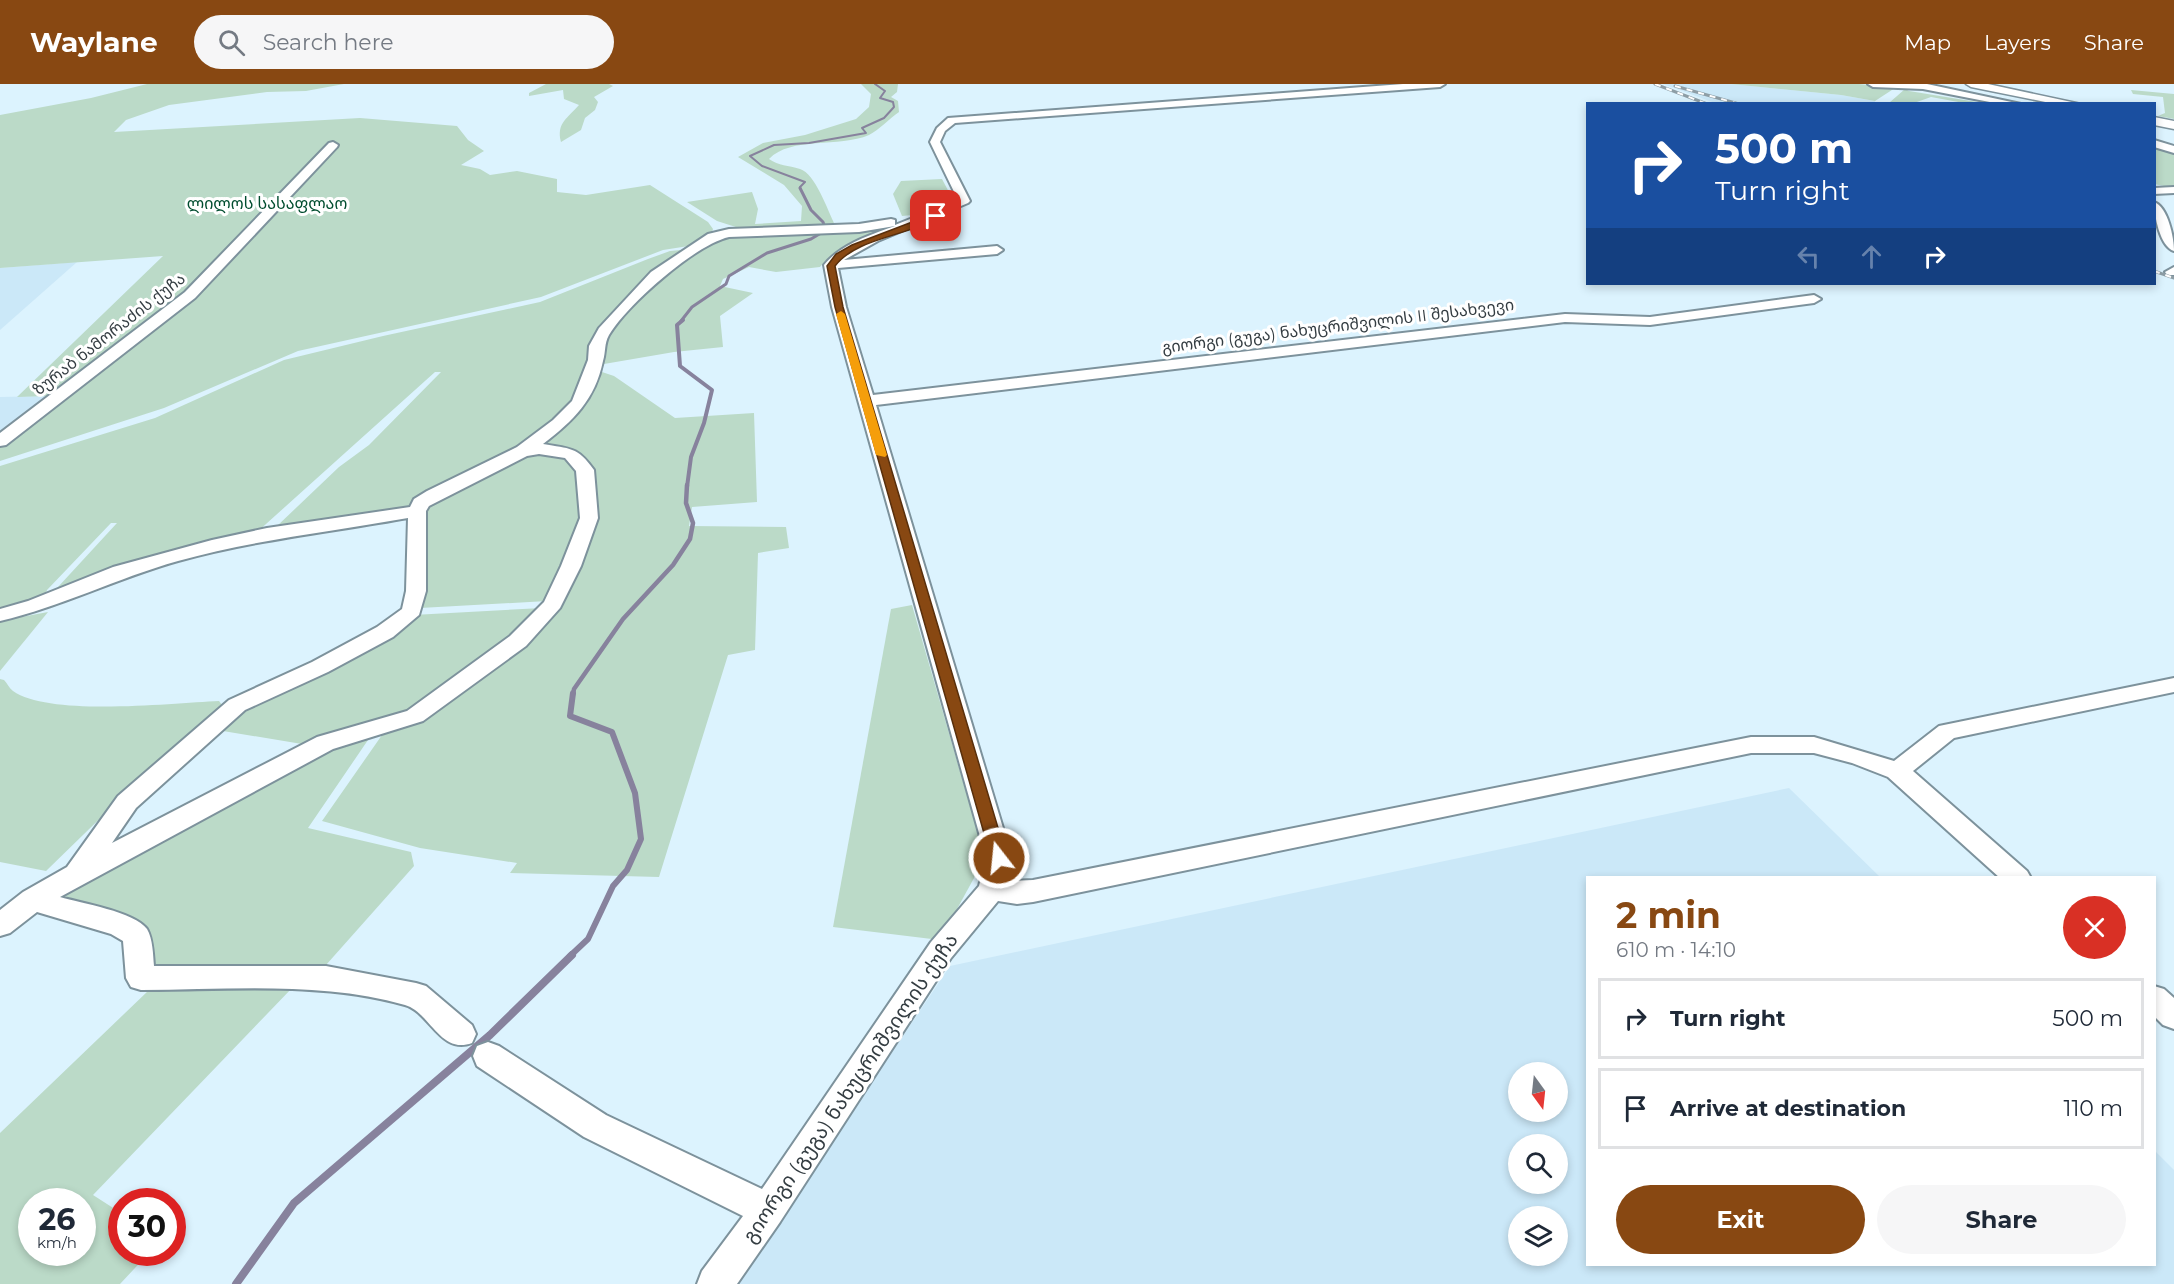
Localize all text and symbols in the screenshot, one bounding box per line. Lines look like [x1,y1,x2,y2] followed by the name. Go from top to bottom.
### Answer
[194,15,614,69] search box
[30,25,158,59] text: Waylane
[215,26,248,59] icon: search
[263,29,393,56] text: Search here
[1904,30,1951,55] text: Map
[1984,30,2051,55] text: Layers
[2084,30,2144,55] text: Share
[1715,122,1853,174] text: 500 m
[1616,126,1694,204] icon: right
[1715,174,1850,207] text: Turn right
[910,190,961,241] pin
[187,194,347,214] park label: ლილოს სასაფლაო
[919,199,952,232] icon: arrive
[1792,240,1825,273] icon: left
[1855,240,1888,273] icon: ahead
[1918,240,1951,273] icon: right
[29,269,189,399] street label: ზურაბ ნამორაძის ქუჩა
[1161,295,1515,358] street label: გიორგი (გუგა) ნახუცრიშვილის II შესახვევი
[967,826,1031,890] position arrow
[1616,893,1721,937] text: 2 min
[2063,896,2126,959] button: close
[737,929,964,1248] street label: გიორგი (გუგა) ნახუცრიშვილის ქუჩა
[1616,938,1736,962] text: 610 m · 14:10
[1619,1002,1652,1035] icon: right
[1670,1005,1785,1032] text: Turn right
[2052,1005,2123,1032] text: 500 m
[1508,1062,1568,1122] north arrow
[1508,1062,1568,1266] map controls
[1619,1092,1652,1125] icon: arrive
[1670,1095,1906,1122] text: Arrive at destination
[2063,1095,2123,1122] text: 110 m
[1508,1134,1568,1194] button: search
[1616,1185,1865,1254] button: Exit
[1877,1185,2126,1254] button: Share
[108,1188,186,1266] speed limit sign: 30
[39,1201,75,1238] text: 26
[1508,1206,1568,1266] button: layers
[37,1233,77,1252] text: km/h

